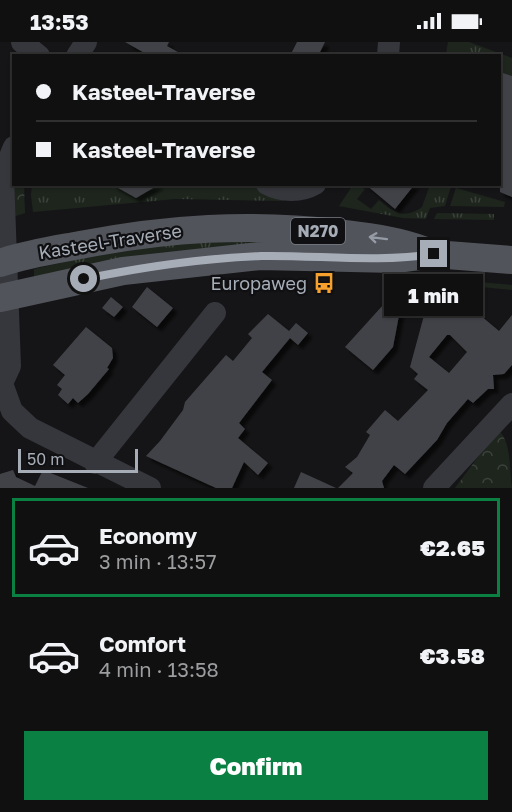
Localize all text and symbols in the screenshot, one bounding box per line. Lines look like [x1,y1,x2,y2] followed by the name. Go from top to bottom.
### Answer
[30,8,89,35] text: 13:53
[72,78,256,105] text: Kasteel-Traverse
[72,136,256,163] text: Kasteel-Traverse
[291,218,345,244] road number: N270
[37,219,183,263] street label: Kasteel-Traverse
[368,232,388,243] one-way arrow
[420,240,447,267] route end
[70,265,97,292] route start
[312,271,336,295] bus stop icon: Europaweg
[211,272,307,294] place label: Europaweg
[384,275,484,317] callout: 1 min
[408,283,459,307] text: 1 min
[18,446,138,474] scale bar
[27,449,64,469] text: 50 m
[27,521,81,575] icon: car
[99,522,197,549] text: Economy
[420,534,485,561] text: €2.65
[99,549,217,573] text: 3 min · 13:57
[27,629,81,683] icon: car
[99,630,186,657] text: Comfort
[420,642,485,669] text: €3.58
[99,657,219,681] text: 4 min · 13:58
[24,731,488,800] button: Confirm

